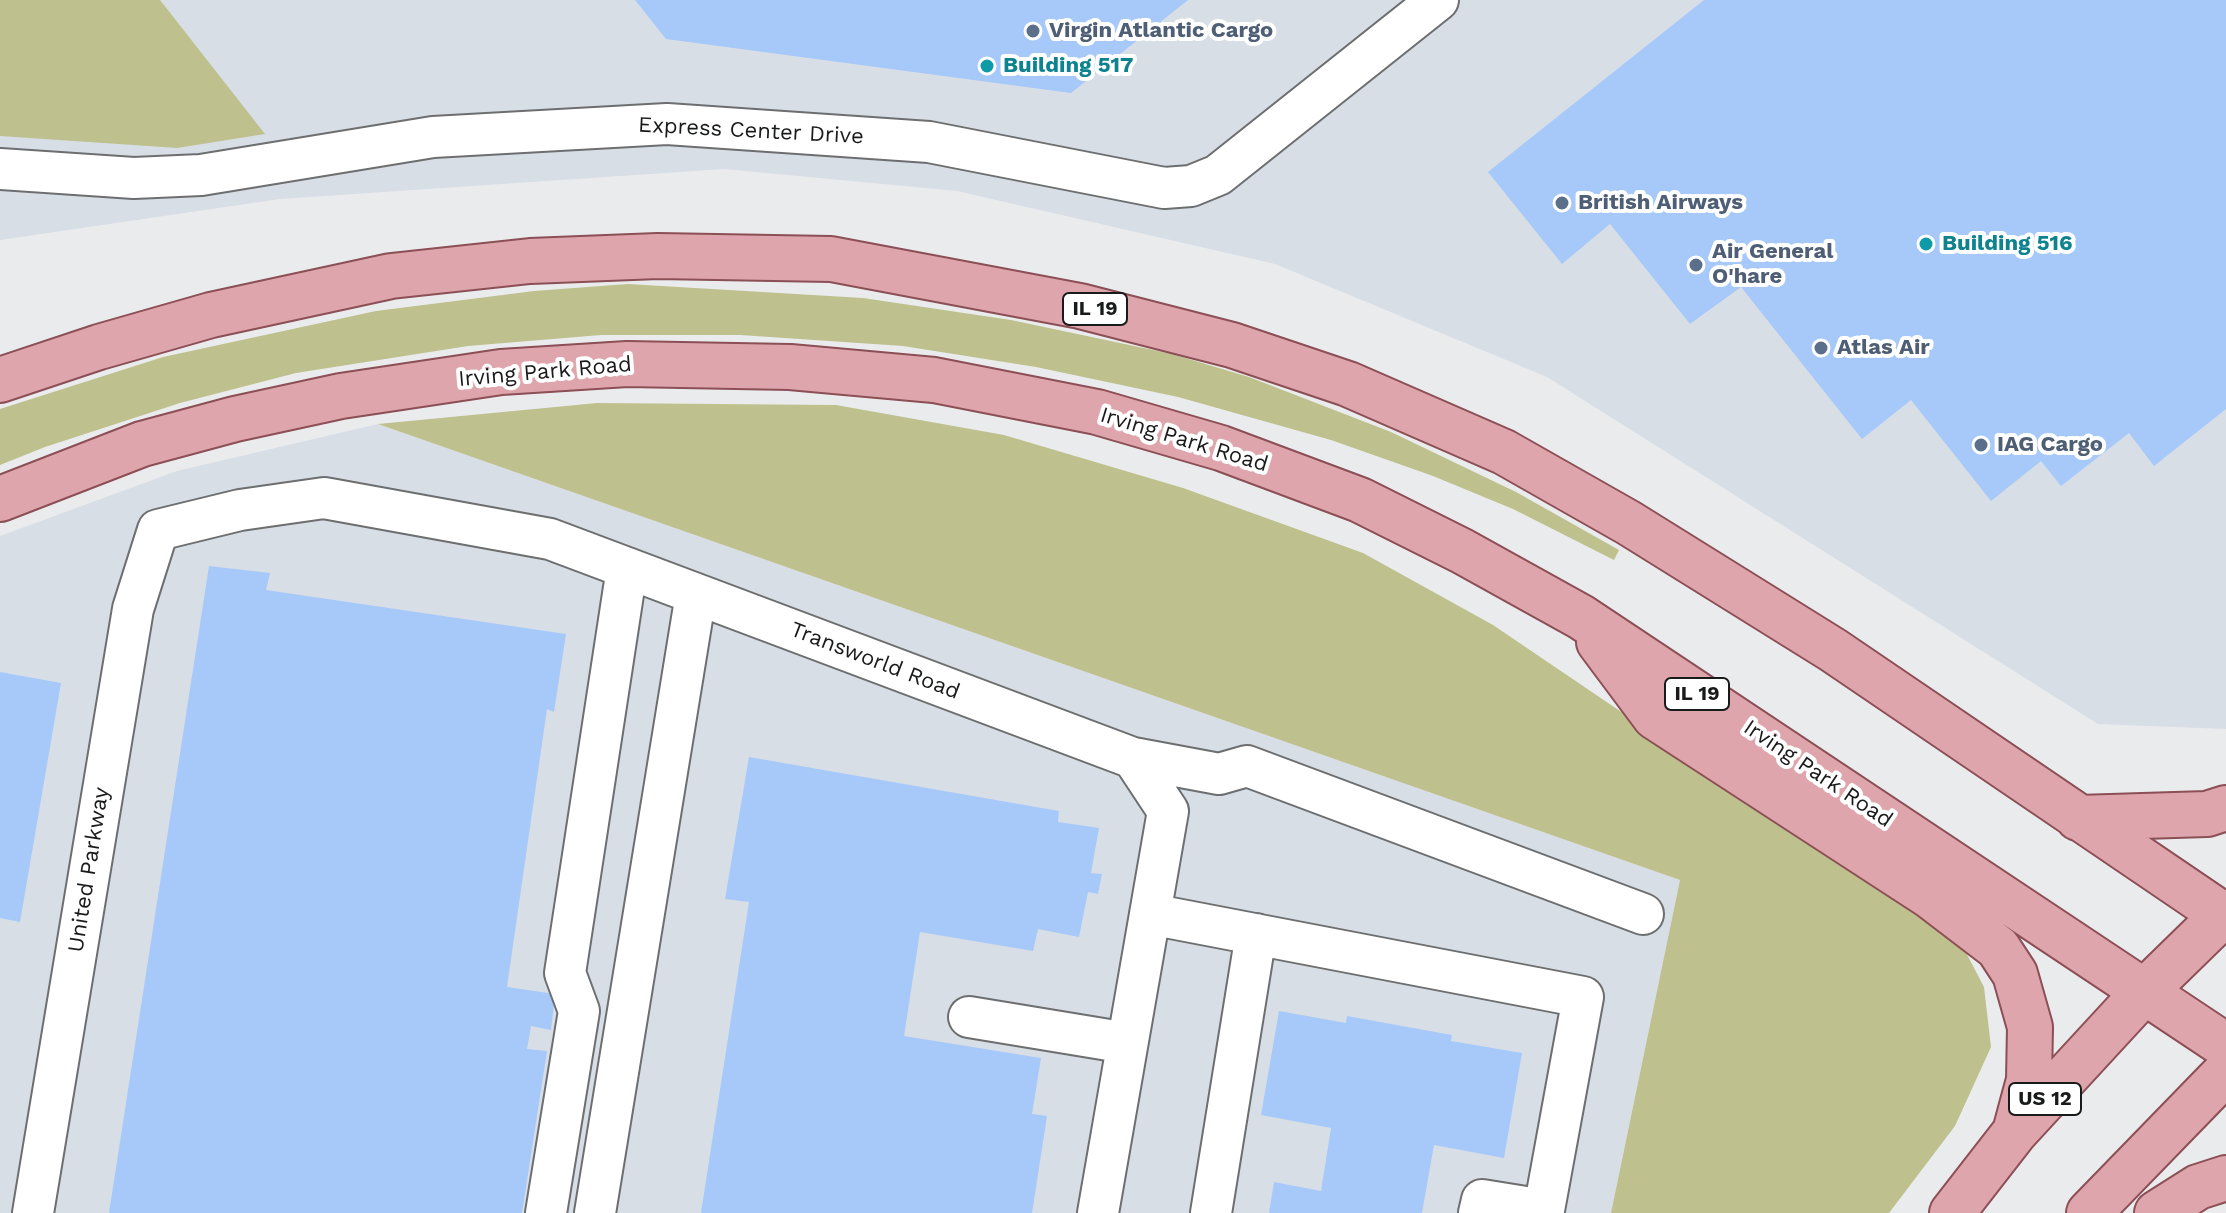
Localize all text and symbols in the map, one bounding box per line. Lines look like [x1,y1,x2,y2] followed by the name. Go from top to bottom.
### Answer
[1049,18,1273,44] place label: Virgin Atlantic Cargo
[1024,22,1042,40] marker: Virgin Atlantic Cargo
[1003,53,1133,79] place label: Building 517
[978,57,996,75] marker: Building 517
[638,112,864,150] street label: Express Center Drive
[1578,190,1743,216] place label: British Airways
[1553,194,1571,212] marker: British Airways
[1942,231,2073,257] place label: Building 516
[1917,235,1935,253] marker: Building 516
[1712,239,1833,290] place label: Air General O'hare
[1687,256,1705,274] marker: Air General O'hare
[1063,293,1127,325] road number: IL 19
[1837,335,1930,361] place label: Atlas Air
[1812,339,1830,357] marker: Atlas Air
[457,351,633,393] street label: Irving Park Road
[1097,402,1271,478] street label: Irving Park Road
[1997,432,2103,458] place label: IAG Cargo
[1972,436,1990,454] marker: IAG Cargo
[787,617,963,705] street label: Transworld Road
[1665,678,1729,710] road number: IL 19
[1738,714,1898,834] street label: Irving Park Road
[63,786,115,954] street label: United Parkway
[2009,1083,2081,1115] road number: US 12

